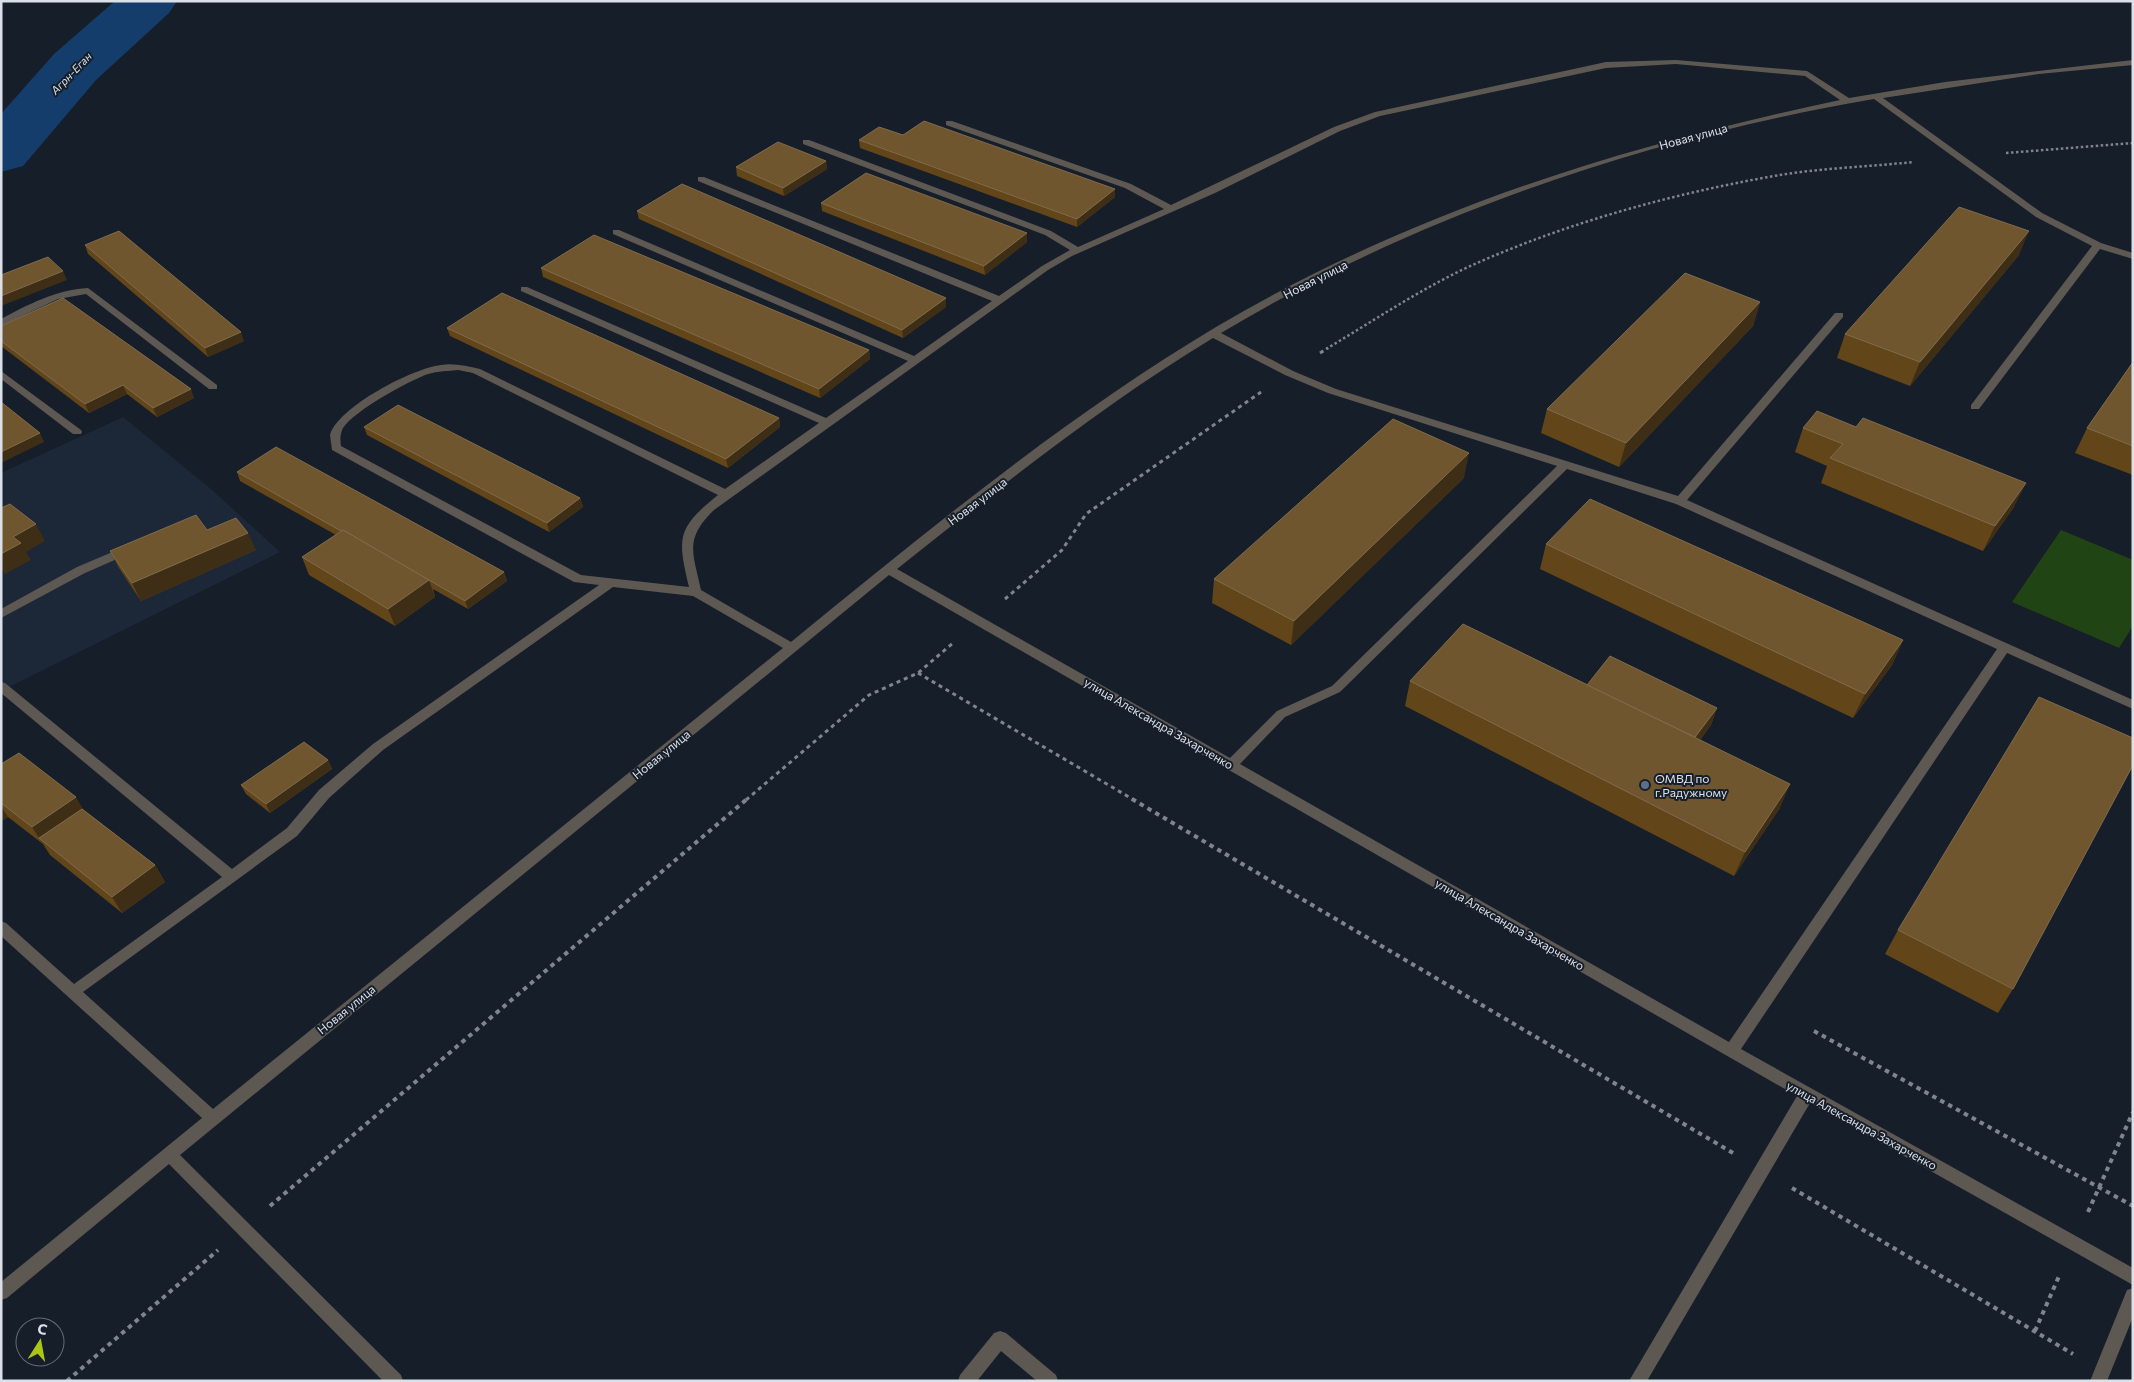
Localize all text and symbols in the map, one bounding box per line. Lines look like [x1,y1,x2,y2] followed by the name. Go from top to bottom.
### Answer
[47,49,94,97] water label: Агрн-Еган
[1657,120,1729,152] street label: Новая улица
[1281,257,1349,301] street label: Новая улица
[945,474,1009,528] street label: Новая улица
[1082,674,1236,772] street label: улица Александра Захарченко
[629,726,693,782] street label: Новая улица
[1655,771,1727,799] place label: ОМВД по г.Радужному
[1639,779,1651,791] marker: ОМВД по г.Радужному
[1433,875,1587,973] street label: улица Александра Захарченко
[314,981,378,1037] street label: Новая улица
[1784,1078,1940,1172] street label: улица Александра Захарченко
[15,1317,65,1367] north arrow
[36,1319,49,1338] text: С

